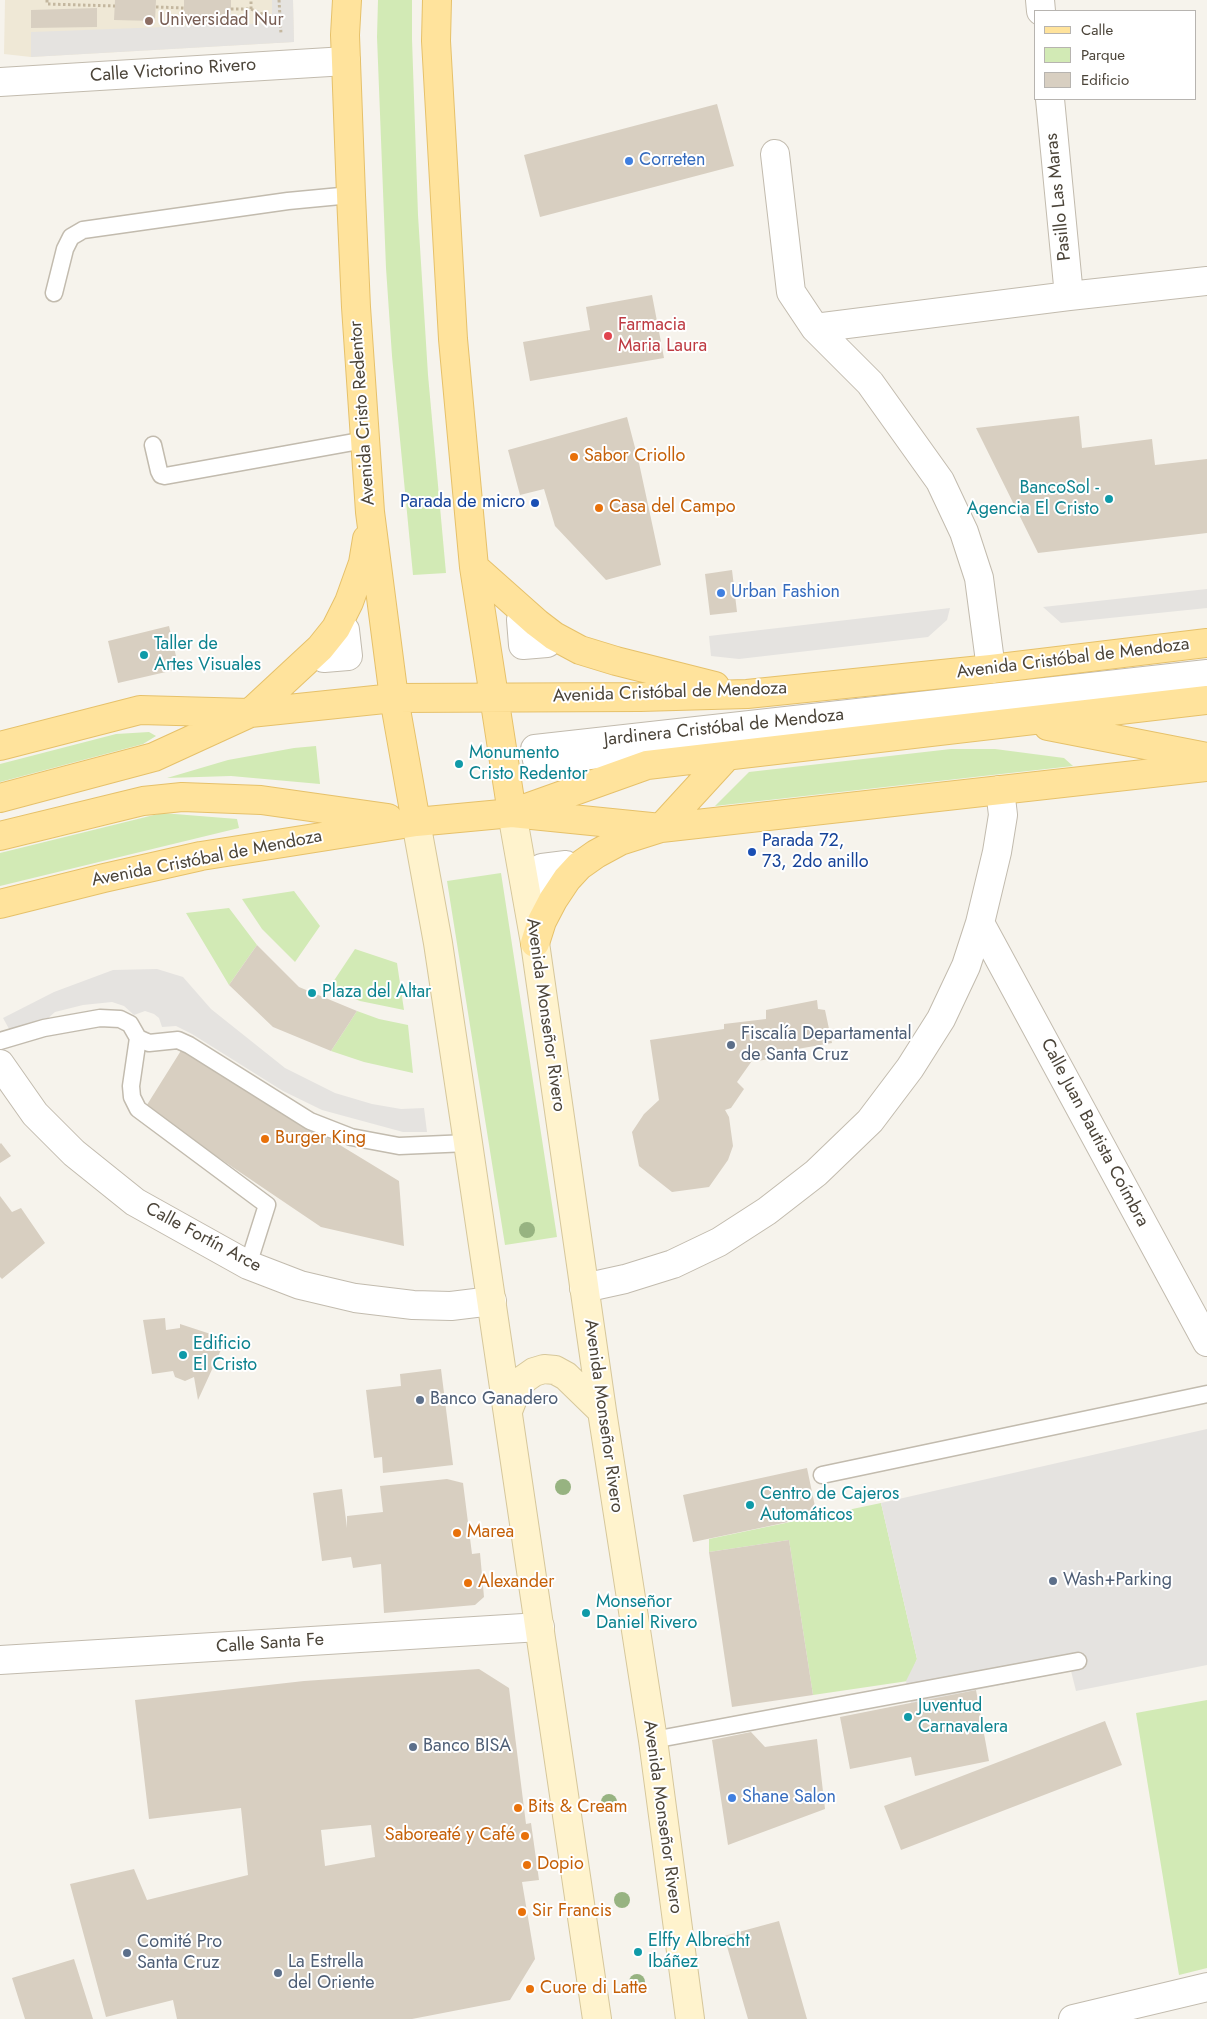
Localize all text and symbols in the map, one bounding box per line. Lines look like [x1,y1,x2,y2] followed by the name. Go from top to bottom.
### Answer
[159,10,284,32] place label: Universidad Nur
[1034,10,1197,100] legend
[143,15,155,27] marker: Universidad Nur
[1081,19,1113,41] text: Calle
[1081,44,1125,66] text: Parque
[89,54,257,88] street label: Calle Victorino Rivero
[1081,69,1129,91] text: Edificio
[1042,132,1076,262] street label: Pasillo Las Maras
[639,150,706,172] place label: Correten
[623,155,635,167] marker: Correten
[618,315,707,358] place label: Farmacia Maria Laura
[346,320,380,506] street label: Avenida Cristo Redentor
[602,330,614,342] marker: Farmacia Maria Laura
[584,446,685,468] place label: Sabor Criollo
[568,451,580,463] marker: Sabor Criollo
[967,478,1099,520] place label: BancoSol - Agencia El Cristo
[400,492,525,514] place label: Parada de micro
[1103,493,1115,505] marker: BancoSol - Agencia El Cristo
[529,497,541,509] marker: Parada de micro
[609,497,735,519] place label: Casa del Campo
[593,502,605,514] marker: Casa del Campo
[731,582,840,604] place label: Urban Fashion
[715,587,727,599] marker: Urban Fashion
[154,634,261,676] place label: Taller de Artes Visuales
[955,634,1191,684] street label: Avenida Cristóbal de Mendoza
[138,649,150,661] marker: Taller de Artes Visuales
[553,678,787,708] street label: Avenida Cristóbal de Mendoza
[603,705,845,751] street label: Jardinera Cristóbal de Mendoza
[469,743,588,786] place label: Monumento Cristo Redentor
[453,758,465,770] marker: Monumento Cristo Redentor
[90,826,324,892] street label: Avenida Cristóbal de Mendoza
[762,831,869,874] place label: Parada 72, 73, 2do anillo
[746,846,758,858] marker: Parada 72, 73, 2do anillo
[521,917,569,1113] street label: Avenida Monseñor Rivero
[322,982,431,1004] place label: Plaza del Altar
[306,987,318,999] marker: Plaza del Altar
[741,1024,912,1066] place label: Fiscalía Departamental de Santa Cruz
[1035,1035,1153,1231] street label: Calle Juan Bautista Coímbra
[725,1039,737,1051] marker: Fiscalía Departamental de Santa Cruz
[275,1128,366,1150] place label: Burger King
[259,1133,271,1145] marker: Burger King
[141,1198,265,1278] street label: Calle Fortín Arce
[579,1318,627,1514] street label: Avenida Monseñor Rivero
[193,1334,257,1376] place label: Edificio El Cristo
[177,1349,189,1361] marker: Edificio El Cristo
[430,1389,558,1411] place label: Banco Ganadero
[414,1394,426,1406] marker: Banco Ganadero
[760,1484,899,1526] place label: Centro de Cajeros Automáticos
[744,1499,756,1511] marker: Centro de Cajeros Automáticos
[467,1522,514,1544] place label: Marea
[451,1527,463,1539] marker: Marea
[1063,1570,1172,1592] place label: Wash+Parking
[478,1572,554,1594] place label: Alexander
[1047,1575,1059,1587] marker: Wash+Parking
[462,1577,474,1589] marker: Alexander
[596,1592,697,1635] place label: Monseñor Daniel Rivero
[580,1607,592,1619] marker: Monseñor Daniel Rivero
[215,1629,325,1659] street label: Calle Santa Fe
[918,1696,1008,1738] place label: Juventud Carnavalera
[902,1711,914,1723] marker: Juventud Carnavalera
[638,1719,686,1915] street label: Avenida Monseñor Rivero
[423,1736,511,1758] place label: Banco BISA
[407,1741,419,1753] marker: Banco BISA
[742,1787,836,1809] place label: Shane Salon
[726,1792,738,1804] marker: Shane Salon
[528,1797,627,1819] place label: Bits & Cream
[512,1802,524,1814] marker: Bits & Cream
[385,1825,515,1847] place label: Saboreaté y Café
[519,1830,531,1842] marker: Saboreaté y Café
[537,1854,584,1876] place label: Dopio
[521,1859,533,1871] marker: Dopio
[532,1901,612,1923] place label: Sir Francis
[516,1906,528,1918] marker: Sir Francis
[648,1931,749,1974] place label: Elffy Albrecht Ibáñez
[137,1932,222,1975] place label: Comité Pro Santa Cruz
[632,1946,644,1958] marker: Elffy Albrecht Ibáñez
[121,1947,133,1959] marker: Comité Pro Santa Cruz
[288,1952,374,1995] place label: La Estrella del Oriente
[272,1967,284,1979] marker: La Estrella del Oriente
[540,1978,647,2000] place label: Cuore di Latte
[524,1983,536,1995] marker: Cuore di Latte

